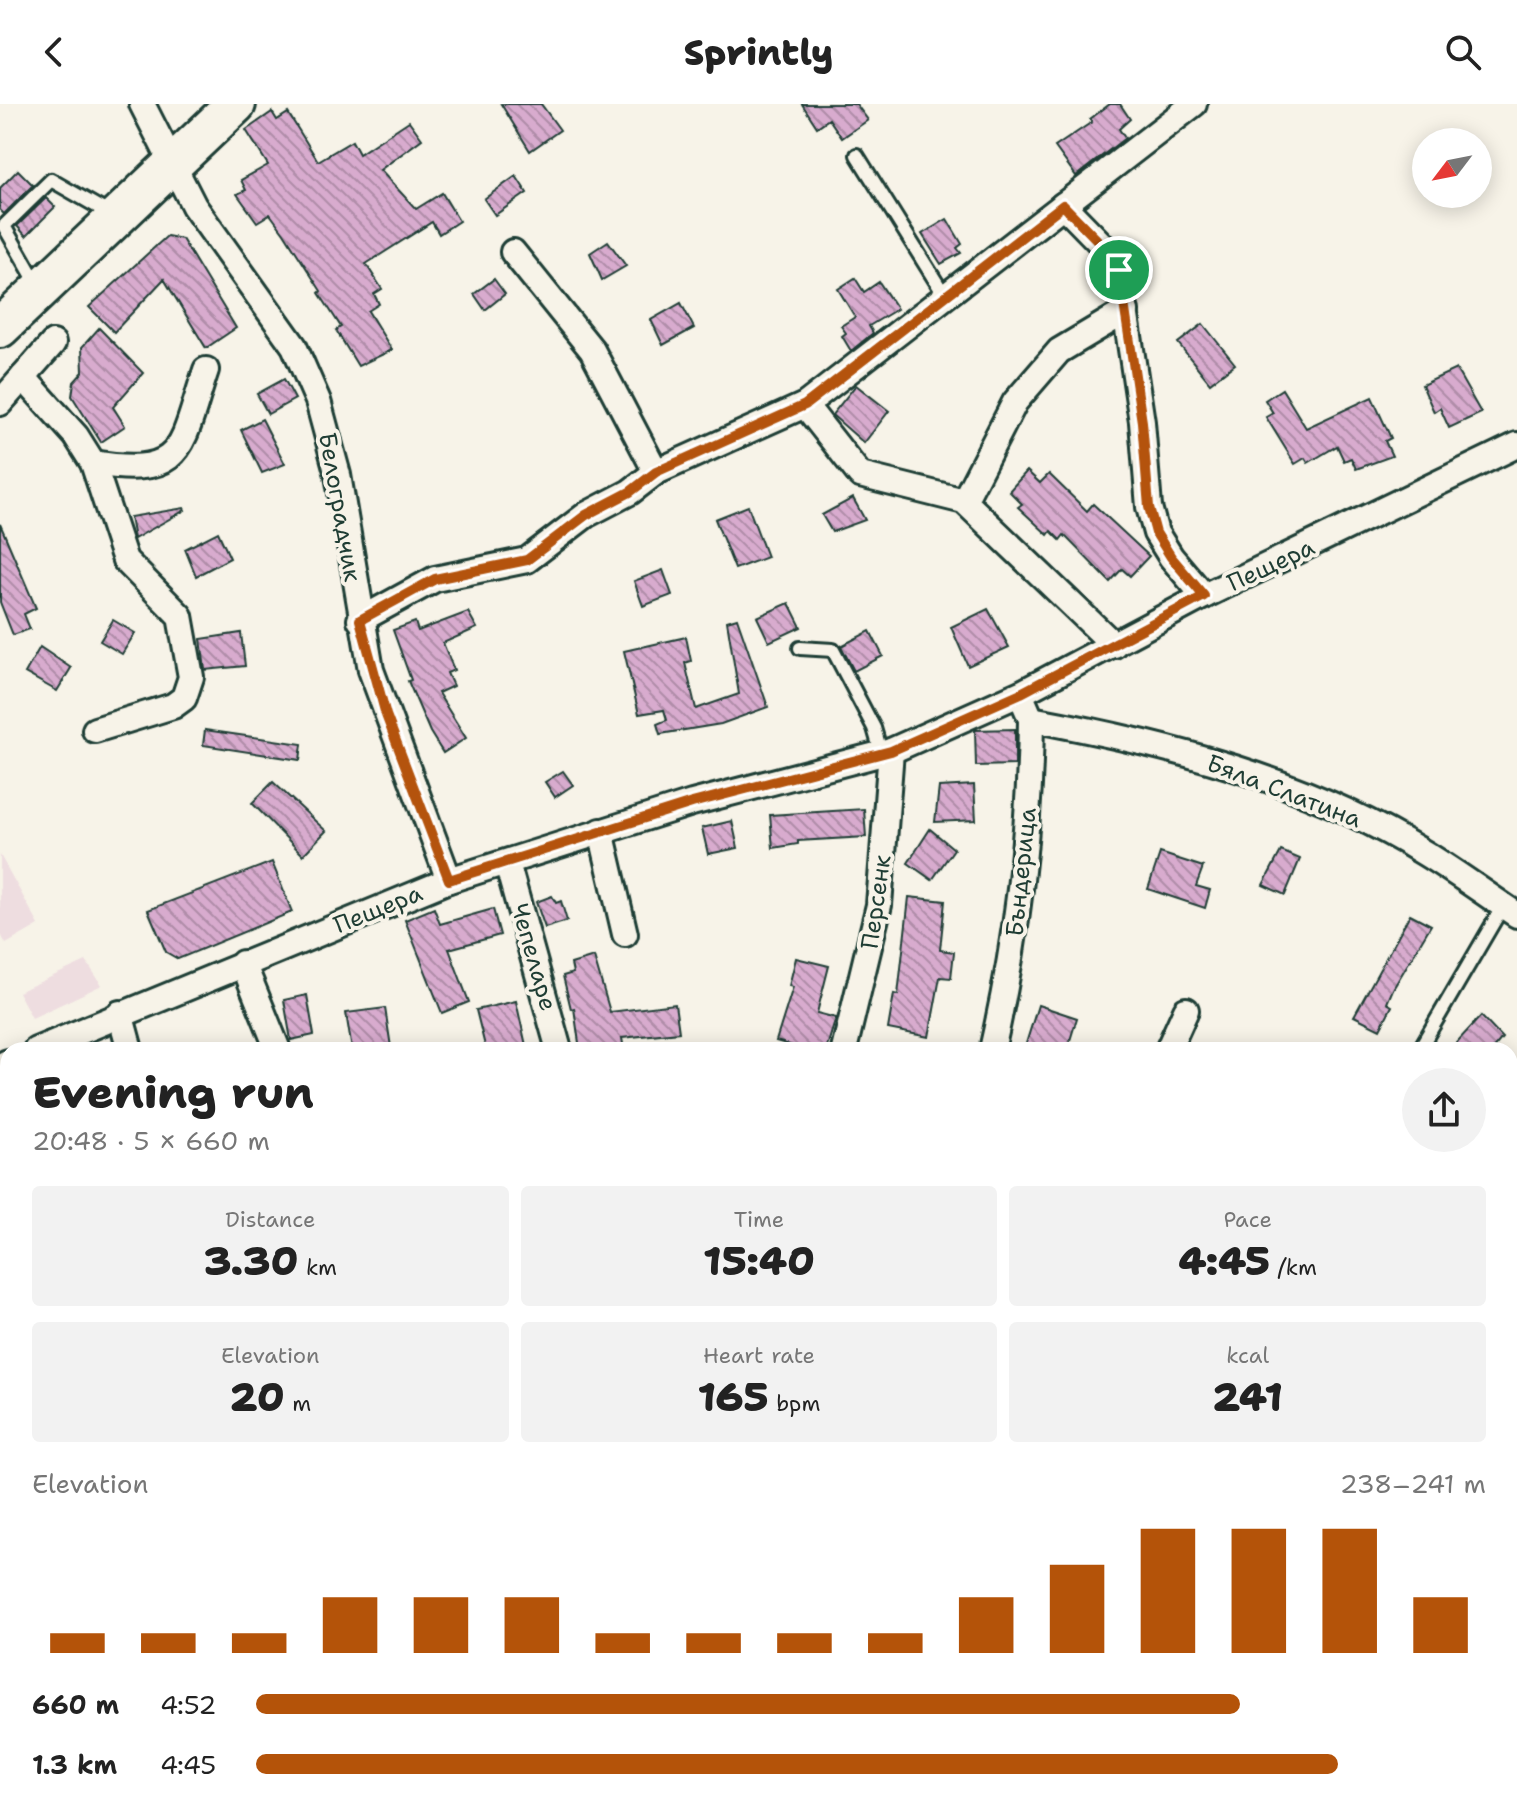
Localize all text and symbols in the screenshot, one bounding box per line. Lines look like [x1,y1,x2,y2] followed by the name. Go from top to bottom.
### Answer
[684,28,833,77] text: Sprintly
[32,30,76,74] icon: back
[1441,30,1485,74] icon: search
[1412,128,1492,208] north arrow
[1412,128,1492,208] map controls
[1085,236,1153,304] pin
[1097,248,1141,292] icon: arrive
[311,430,369,584] street label: Белоградчик
[1222,531,1320,599] street label: Пещера
[1202,747,1366,835] street label: Бяла Слатина
[998,806,1044,938] street label: Бъндерица
[854,853,898,951] street label: Персенк
[329,877,427,941] street label: Пещера
[503,900,565,1014] street label: Чепеларе
[32,1063,314,1122] text: Evening run
[1402,1068,1486,1152] button: share
[32,1123,270,1158] text: 20:48 · 5 × 660 m
[225,1205,315,1234] text: Distance
[734,1205,784,1234] text: Time
[1223,1205,1272,1234] text: Pace
[204,1234,298,1288] text: 3.30
[703,1234,815,1288] text: 15:40
[1178,1234,1270,1288] text: 4:45
[298,1253,337,1282] text: km
[1270,1253,1317,1282] text: /km
[221,1341,320,1370] text: Elevation
[703,1341,815,1370] text: Heart rate
[1226,1341,1269,1370] text: kcal
[229,1370,285,1424] text: 20
[698,1370,769,1424] text: 165
[1212,1370,1283,1424] text: 241
[285,1389,311,1418] text: m
[769,1389,820,1418] text: bpm
[32,1466,148,1501] text: Elevation
[1340,1466,1486,1501] text: 238–241 m
[32,1687,119,1722] text: 660 m
[160,1687,216,1722] text: 4:52
[32,1747,117,1782] text: 1.3 km
[160,1747,216,1782] text: 4:45

